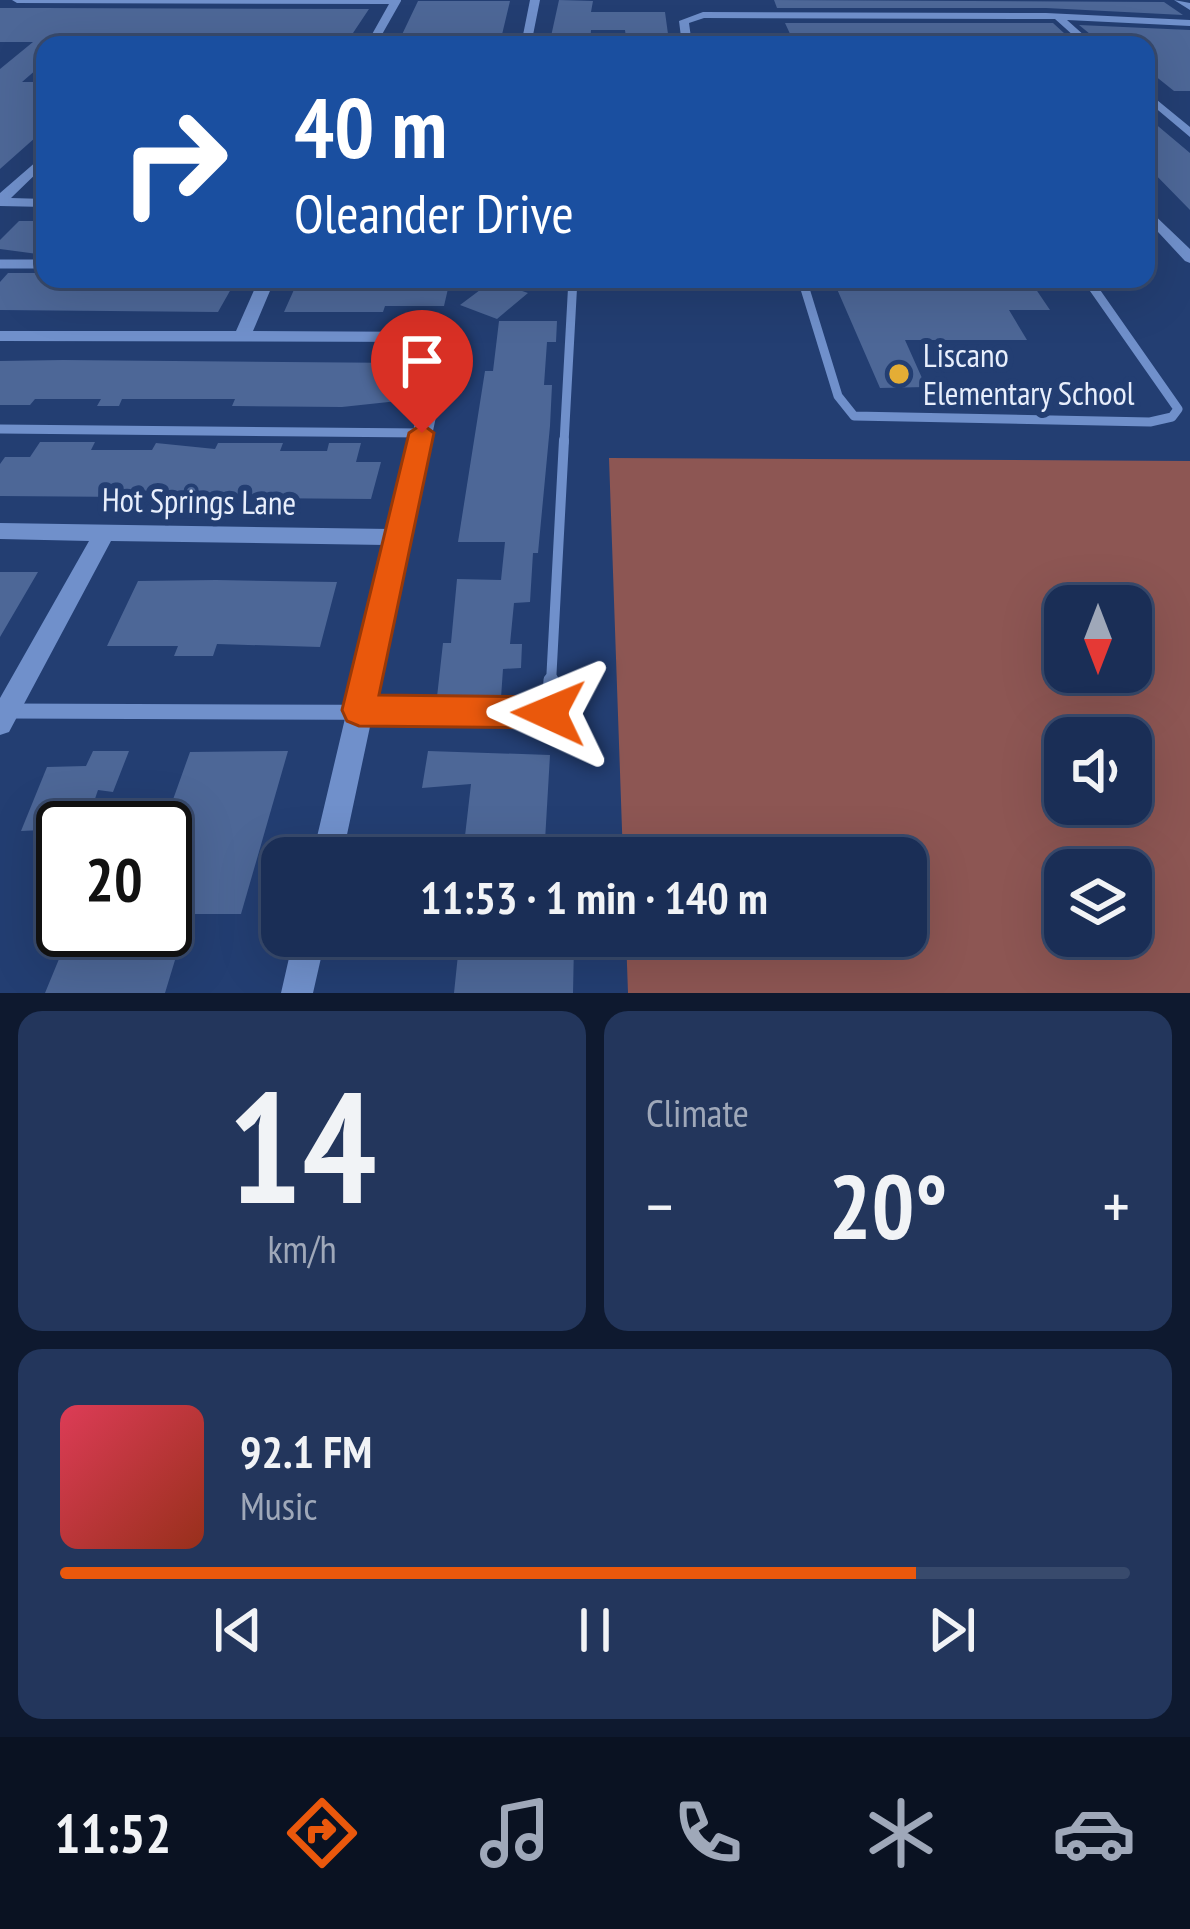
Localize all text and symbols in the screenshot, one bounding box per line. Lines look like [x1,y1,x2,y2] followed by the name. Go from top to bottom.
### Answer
[294,72,447,181] text: 40 m
[96,84,252,240] icon: right
[294,178,574,248] text: Oleander Drive
[371,310,473,433] pin
[389,328,455,394] icon: arrive
[923,333,1135,414] place label: Liscano Elementary School
[886,361,912,387] marker: Liscano Elementary School
[102,477,296,524] street label: Hot Springs Lane
[1044,585,1152,693] north arrow
[1044,585,1152,957] map controls
[486,650,612,776] position arrow
[1044,717,1152,825] button: sound
[36,801,192,957] speed limit sign: 20
[1044,849,1152,957] button: layers
[420,868,768,926] text: 11:53 · 1 min · 140 m
[227,1044,377,1246] text: 14
[646,1087,749,1138] text: Climate
[829,1147,947,1264] text: 20°
[646,1163,673,1248] text: −
[1103,1163,1130,1248] text: +
[267,1223,337,1274] text: km/h
[240,1422,372,1480] text: 92.1 FM
[240,1480,317,1531] text: Music
[205,1597,271,1663] icon: previous
[562,1597,628,1663] icon: pause
[919,1597,985,1663] icon: next
[280,1791,364,1875] icon: directions
[473,1791,557,1875] icon: music
[666,1791,750,1875] icon: phone
[859,1791,943,1875] icon: climate
[1052,1791,1136,1875] icon: car
[54,1798,171,1868] text: 11:52

